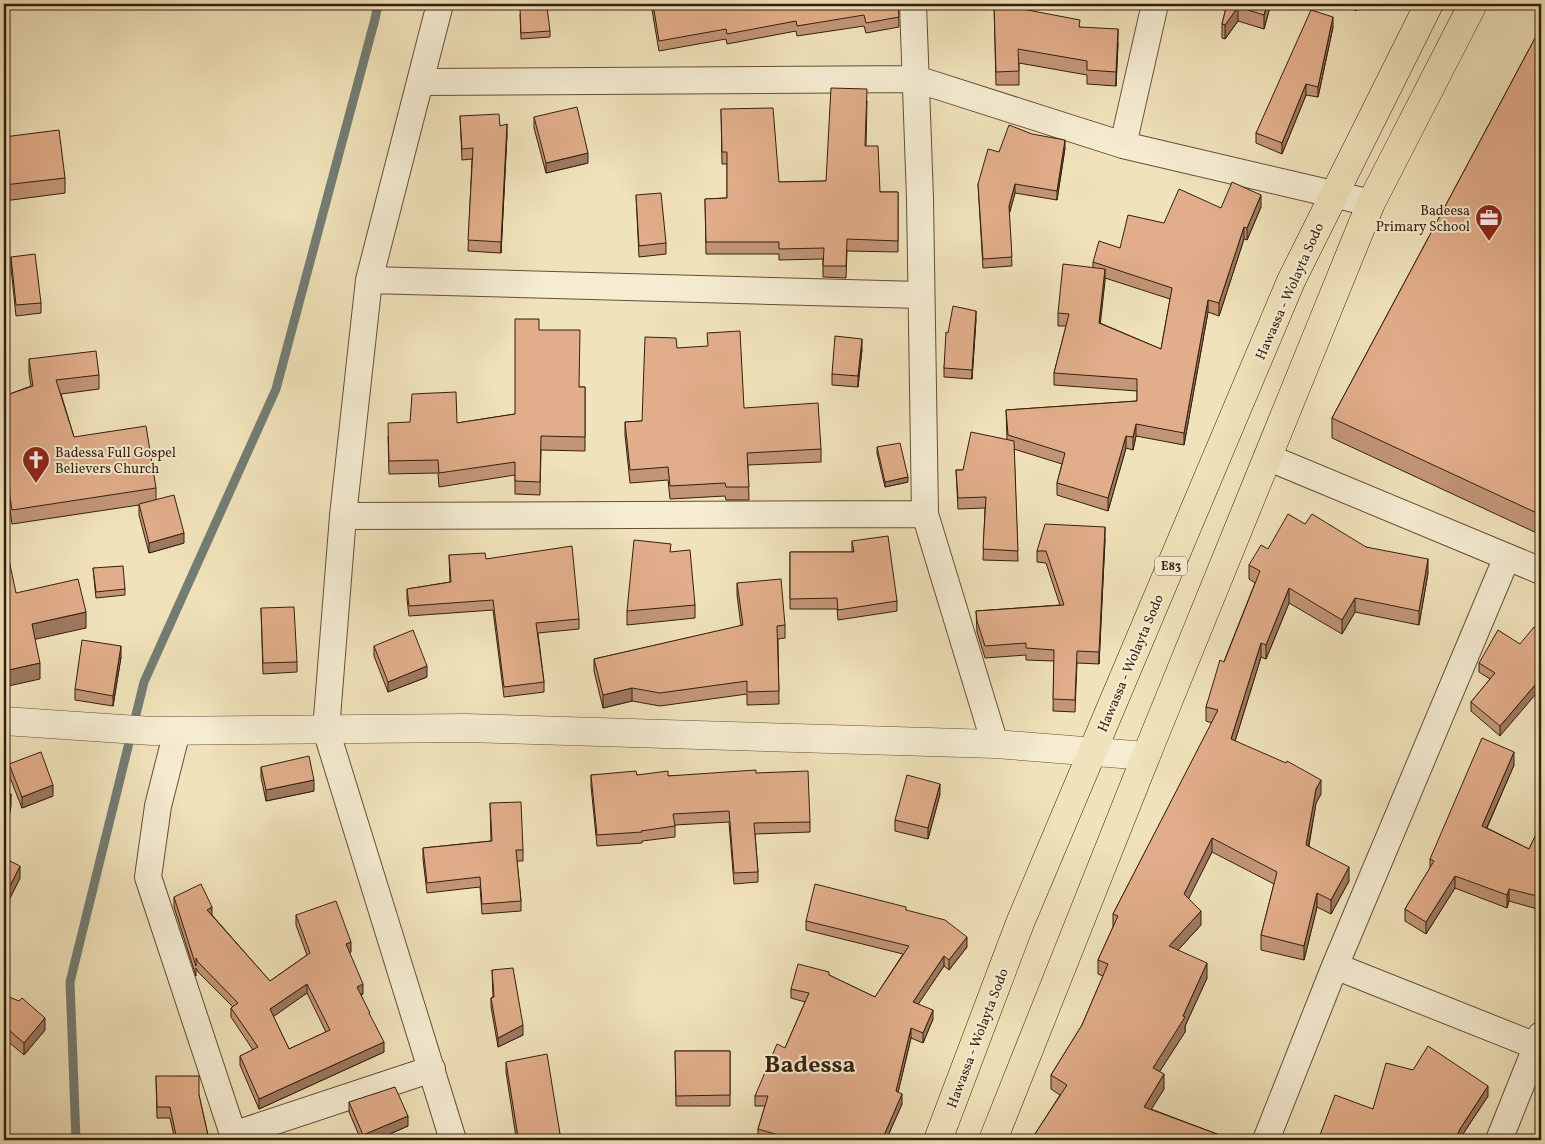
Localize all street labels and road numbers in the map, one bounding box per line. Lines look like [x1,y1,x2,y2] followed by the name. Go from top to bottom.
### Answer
[1252,220,1329,363] street label: Hawassa - Wolayta Sodo
[1155,556,1187,576] road number: E83
[1094,592,1169,735] street label: Hawassa - Wolayta Sodo
[943,966,1014,1111] street label: Hawassa - Wolayta Sodo

